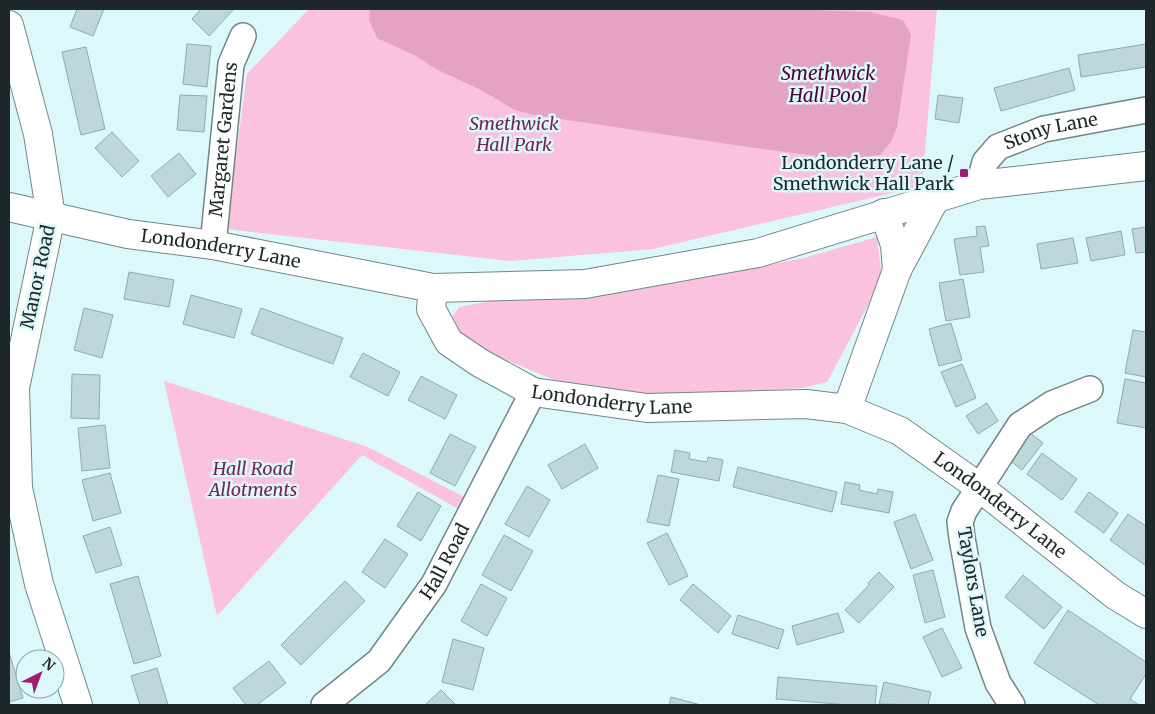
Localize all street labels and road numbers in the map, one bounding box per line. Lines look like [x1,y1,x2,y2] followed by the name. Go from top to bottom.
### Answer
[204,61,242,218] street label: Margaret Gardens
[1000,107,1099,155] street label: Stony Lane
[15,223,60,331] street label: Manor Road
[140,224,303,273] street label: Londonderry Lane
[530,380,692,419] street label: Londonderry Lane
[929,447,1072,563] street label: Londonderry Lane
[415,519,474,604] street label: Hall Road
[953,525,994,639] street label: Taylors Lane

